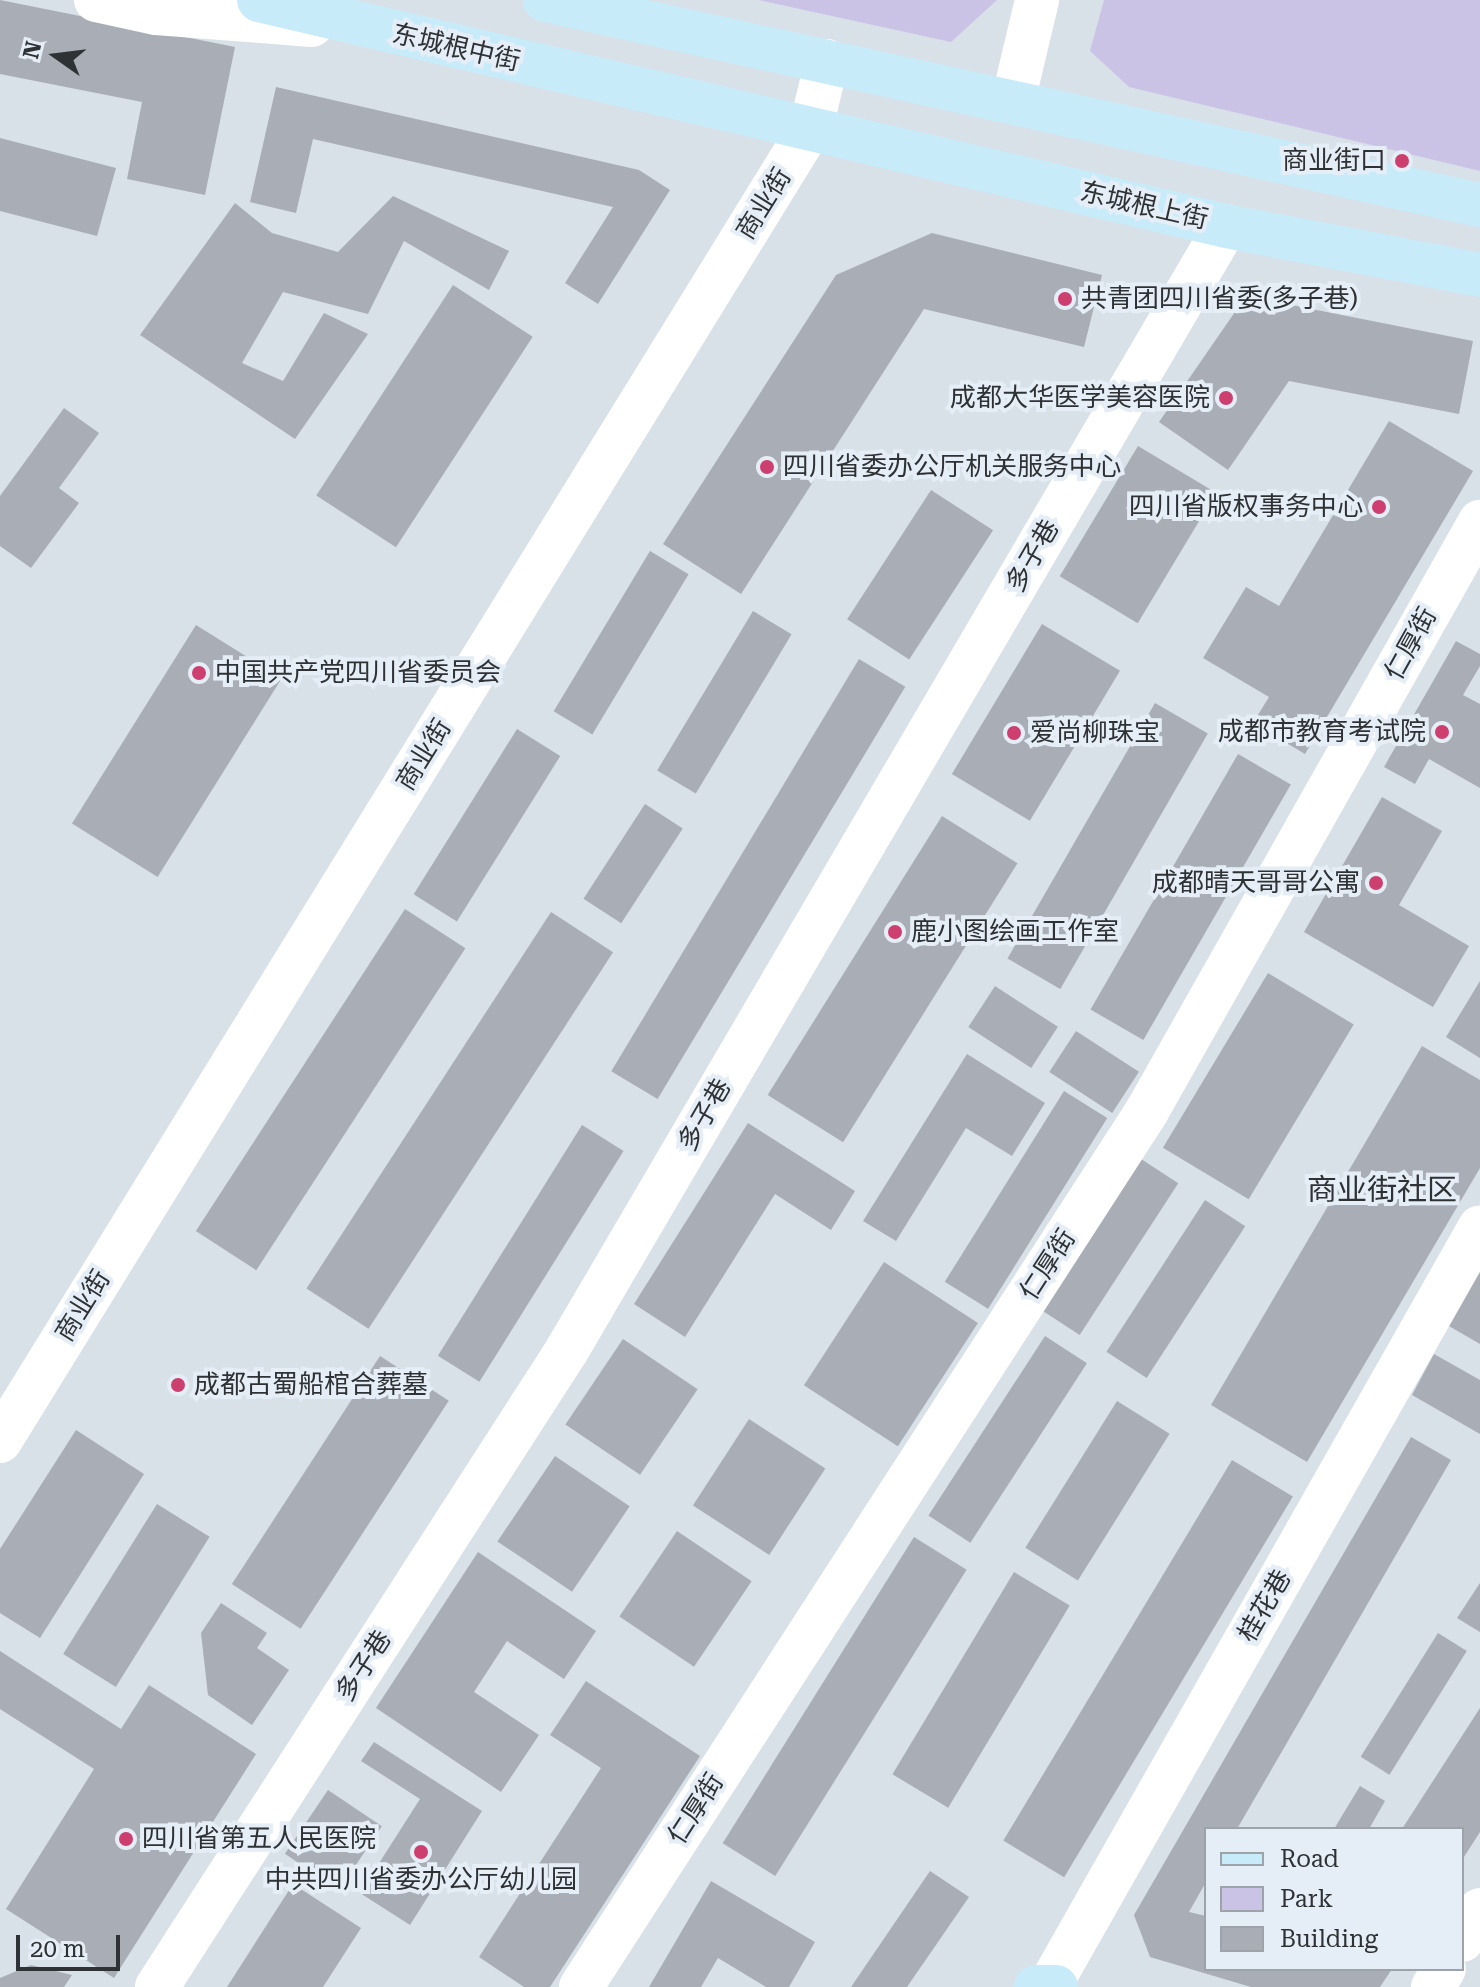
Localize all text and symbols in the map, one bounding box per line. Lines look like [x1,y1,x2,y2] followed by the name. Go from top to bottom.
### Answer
[16,16,96,96] north arrow
[389,18,523,78] street label: 东城根中街
[18,39,46,61] text: N
[1282,145,1386,177] place label: 商业街口
[1393,152,1411,170] marker: 商业街口
[730,163,798,245] street label: 商业街
[1077,176,1211,236] street label: 东城根上街
[1081,283,1358,315] place label: 共青团四川省委(多子巷)
[1056,290,1074,308] marker: 共青团四川省委(多子巷)
[950,382,1210,414] place label: 成都大华医学美容医院
[1217,389,1235,407] marker: 成都大华医学美容医院
[783,451,1121,483] place label: 四川省委办公厅机关服务中心
[758,458,776,476] marker: 四川省委办公厅机关服务中心
[1129,491,1363,523] place label: 四川省版权事务中心
[1370,498,1388,516] marker: 四川省版权事务中心
[1000,514,1066,598] street label: 多子巷
[1378,602,1444,686] street label: 仁厚街
[215,657,501,689] place label: 中国共产党四川省委员会
[190,664,208,682] marker: 中国共产党四川省委员会
[390,714,458,796] street label: 商业街
[1218,716,1426,748] place label: 成都市教育考试院
[1030,717,1160,749] place label: 爱尚柳珠宝
[1433,723,1451,741] marker: 成都市教育考试院
[1005,724,1023,742] marker: 爱尚柳珠宝
[1152,867,1360,899] place label: 成都晴天哥哥公寓
[1367,874,1385,892] marker: 成都晴天哥哥公寓
[911,916,1119,948] place label: 鹿小图绘画工作室
[886,923,904,941] marker: 鹿小图绘画工作室
[672,1073,738,1157] street label: 多子巷
[1307,1172,1457,1208] district label: 商业街社区
[1014,1224,1082,1306] street label: 仁厚街
[49,1265,117,1347] street label: 商业街
[194,1369,428,1401] place label: 成都古蜀船棺合葬墓
[169,1376,187,1394] marker: 成都古蜀船棺合葬墓
[1232,1564,1298,1648] street label: 桂花巷
[330,1625,398,1707] street label: 多子巷
[662,1768,730,1850] street label: 仁厚街
[142,1823,376,1855] place label: 四川省第五人民医院
[1204,1827,1464,1971] legend
[117,1830,135,1848] marker: 四川省第五人民医院
[412,1843,430,1861] marker: 中共四川省委办公厅幼儿园
[1280,1845,1339,1873] text: Road
[265,1864,577,1896] place label: 中共四川省委办公厅幼儿园
[1280,1885,1333,1913] text: Park
[20,1919,124,1969] scale bar
[1280,1925,1378,1953] text: Building
[30,1935,85,1963] text: 20 m

